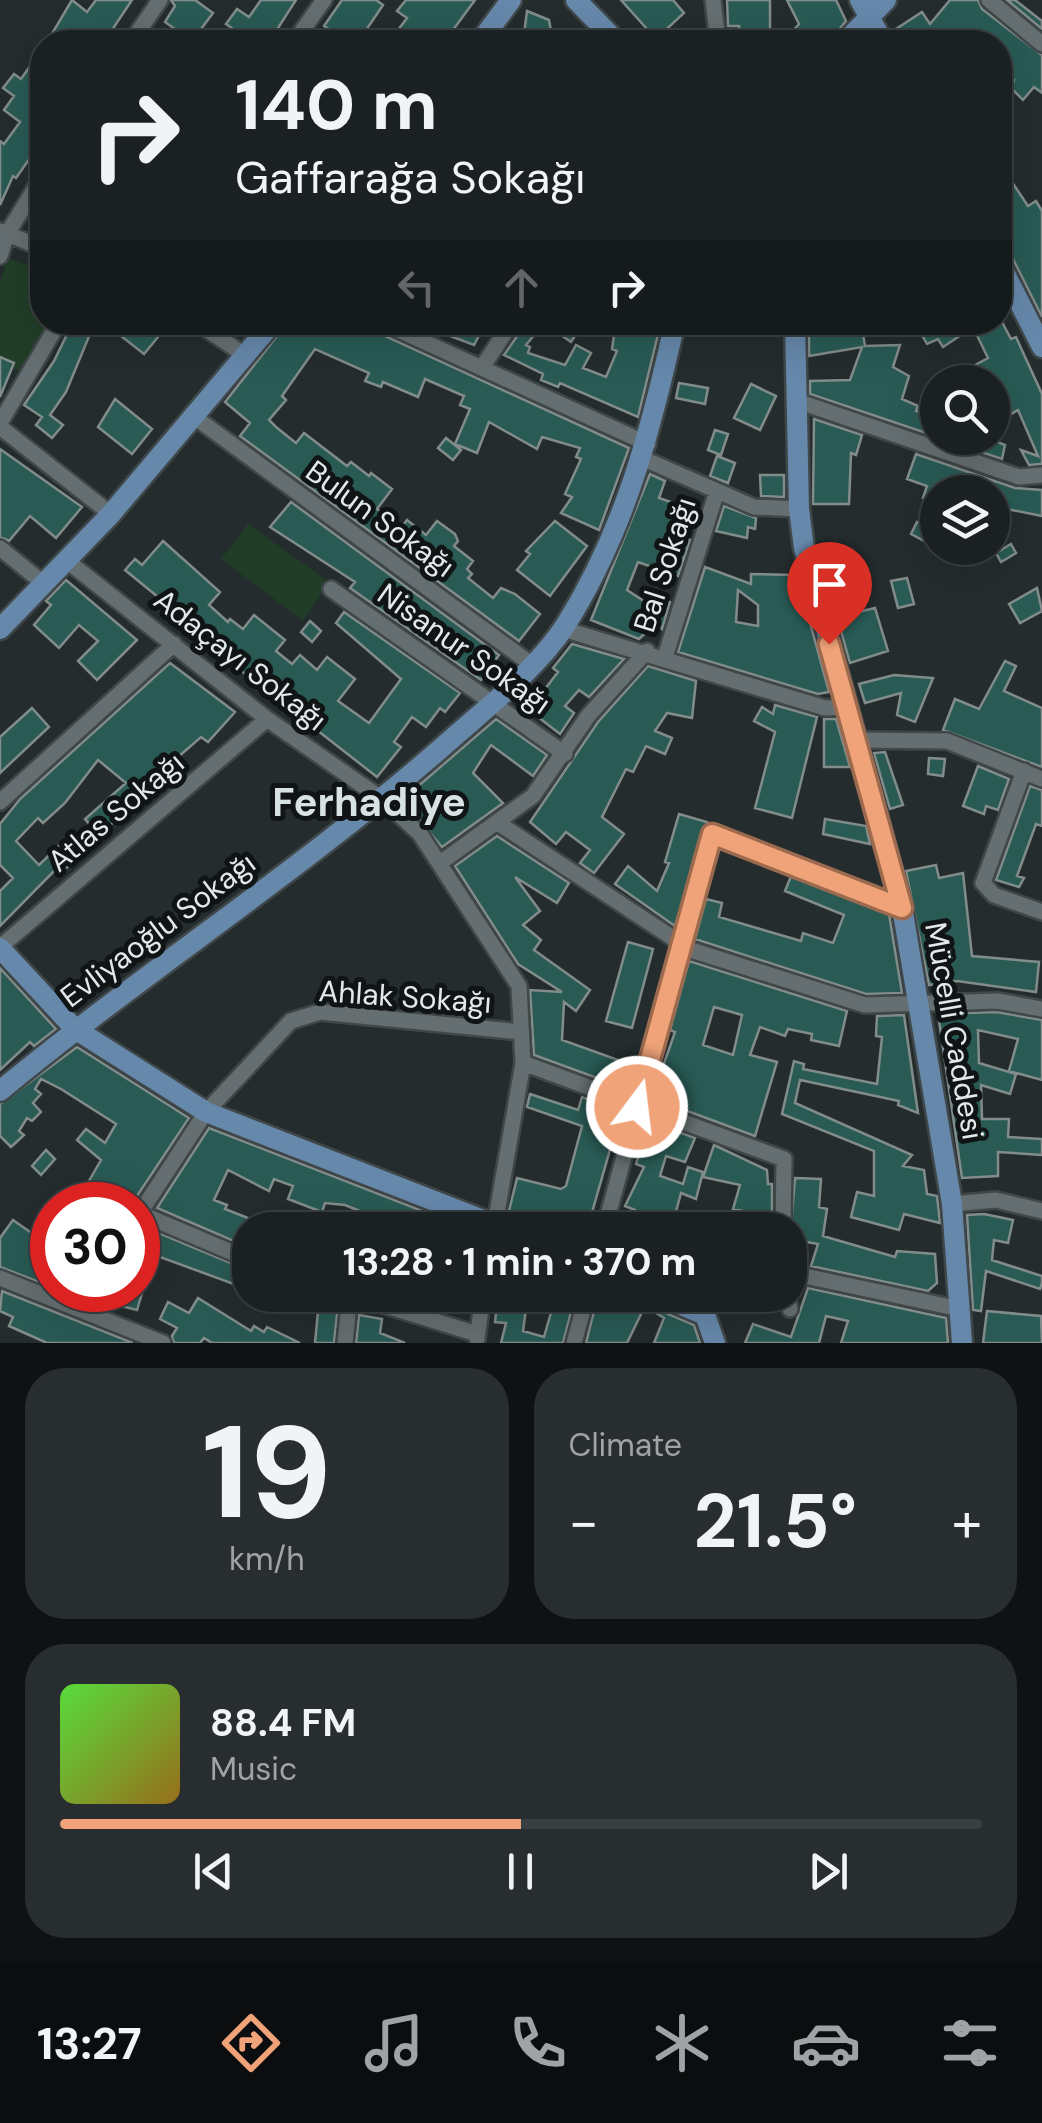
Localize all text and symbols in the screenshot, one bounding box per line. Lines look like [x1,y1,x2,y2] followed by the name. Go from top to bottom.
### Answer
[235,60,438,151] text: 140 m
[70,70,200,200] icon: right
[235,148,585,207] text: Gaffarağa Sokağı
[389,260,444,315] icon: left
[494,260,549,315] icon: ahead
[599,260,654,315] icon: right
[920,365,1010,565] map controls
[920,365,1010,455] button: search
[298,452,462,586] street label: Bulun Sokağı
[920,475,1010,565] button: layers
[624,493,705,637] street label: Bal Sokağı
[787,542,872,645] pin
[802,557,857,612] icon: arrive
[370,574,559,723] street label: Nisanur Sokağı
[146,580,334,739] street label: Adaçayı Sokağı
[39,743,192,880] street label: Atlas Sokağı
[272,776,466,828] district label: Ferhadiye
[52,843,263,1016] street label: Evliyaoğlu Sokağı
[916,919,993,1143] street label: Mücelli Caddesi
[317,971,493,1022] street label: Ahlak Sokağı
[585,1055,689,1159] position arrow
[30,1182,160,1312] speed limit sign: 30
[343,1237,696,1287] text: 13:28 · 1 min · 370 m
[202,1388,332,1557] text: 19
[569,1424,682,1466] text: Climate
[694,1473,857,1570] text: 21.5°
[569,1486,599,1558] text: −
[952,1486,982,1558] text: +
[229,1538,305,1580] text: km/h
[210,1698,356,1748] text: 88.4 FM
[210,1748,297,1790] text: Music
[186,1844,241,1899] icon: previous
[493,1844,548,1899] icon: pause
[801,1844,856,1899] icon: next
[216,2008,286,2078] icon: directions
[359,2008,429,2078] icon: music
[503,2008,573,2078] icon: phone
[647,2008,717,2078] icon: climate
[791,2008,861,2078] icon: car
[935,2008,1005,2078] icon: filters
[37,2014,142,2073] text: 13:27

